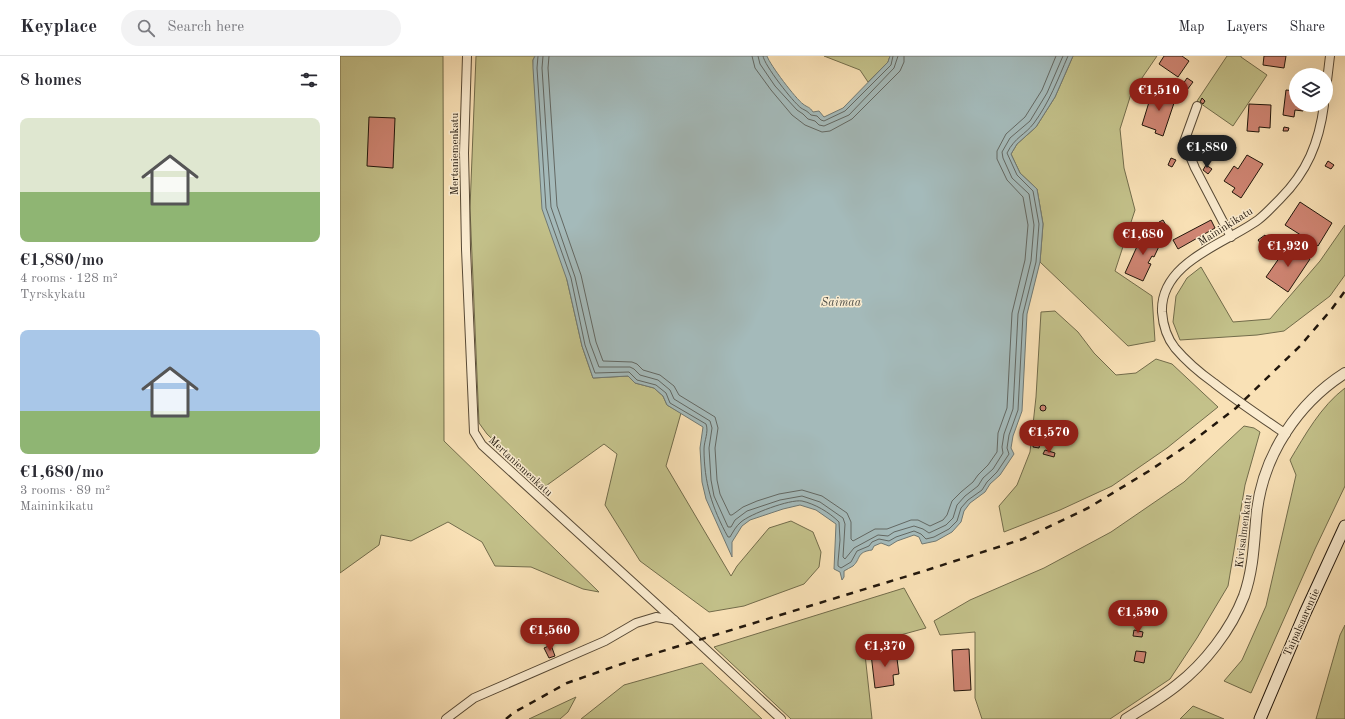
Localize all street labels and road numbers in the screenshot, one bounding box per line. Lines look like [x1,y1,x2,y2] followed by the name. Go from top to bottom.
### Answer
[450,113,461,195] street label: Mertaniemenkatu
[1197,206,1255,248] street label: Maininkikatu
[486,435,554,499] street label: Mertaniemenkatu
[1235,494,1254,569] street label: Kivisalmenkatu
[1283,587,1322,658] street label: Taipalsaarentie

